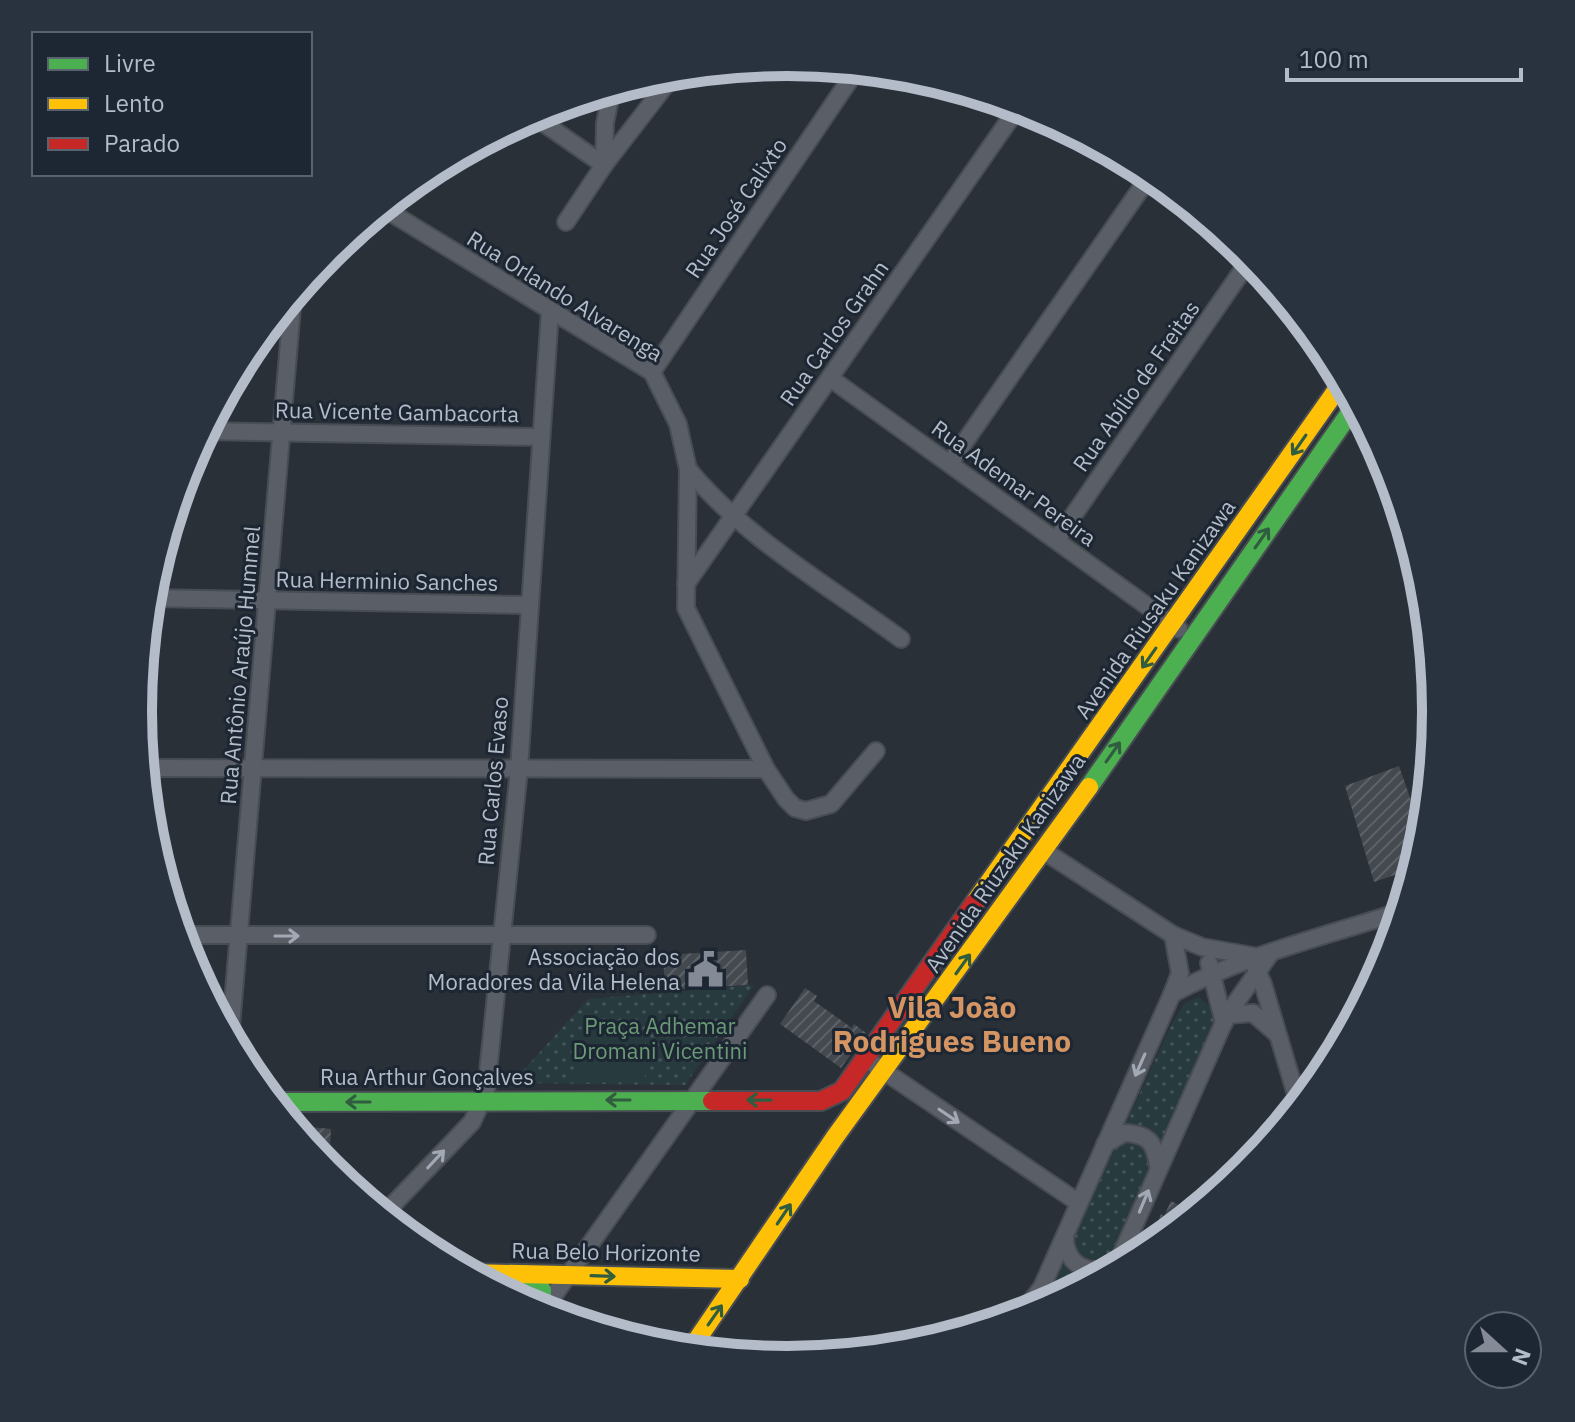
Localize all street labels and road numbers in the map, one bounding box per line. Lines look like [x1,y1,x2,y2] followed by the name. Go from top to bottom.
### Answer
[678,132,793,283] street label: Rua José Calixto
[462,223,669,368] street label: Rua Orlando Alvarenga
[773,254,895,411] street label: Rua Carlos Grahn
[1066,294,1206,477] street label: Rua Abílio de Freitas
[275,395,520,428] street label: Rua Vicente Gambacorta
[926,413,1103,552] street label: Rua Ademar Pereira
[1068,493,1242,724] street label: Avenida Riusaku Kanizawa
[213,524,266,805] street label: Rua Antônio Araújo Hummel
[275,564,499,597] street label: Rua Herminio Sanches
[471,695,514,867] street label: Rua Carlos Evaso
[918,747,1091,978] street label: Avenida Riuzaku Kanizawa
[320,1062,534,1091] street label: Rua Arthur Gonçalves
[511,1235,701,1268] street label: Rua Belo Horizonte

